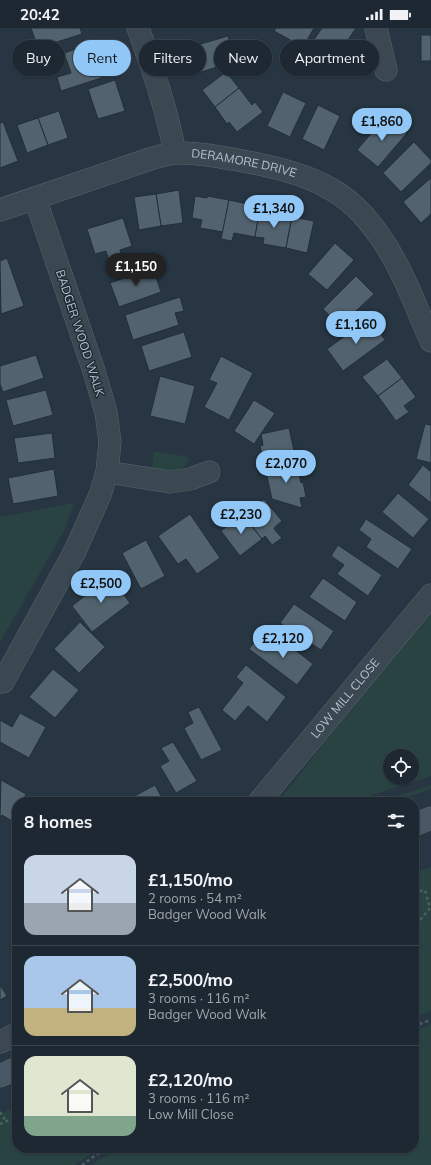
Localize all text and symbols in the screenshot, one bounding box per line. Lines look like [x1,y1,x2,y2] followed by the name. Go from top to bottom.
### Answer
[20,5,60,24] text: 20:42
[12,40,65,76] chip: Buy
[73,40,131,76] chip: Rent
[139,40,206,76] chip: Filters
[214,40,272,76] chip: New
[280,40,379,76] chip: Apartment
[349,108,415,142] pin: £1,860
[361,113,403,129] text: £1,860
[191,145,299,180] street label: DERAMORE DRIVE
[241,195,307,229] pin: £1,340
[253,200,295,216] text: £1,340
[103,253,169,287] pin: £1,150
[115,258,157,274] text: £1,150
[53,267,108,399] street label: BADGER WOOD WALK
[323,311,389,345] pin: £1,160
[335,316,377,332] text: £1,160
[253,450,319,484] pin: £2,070
[265,455,307,471] text: £2,070
[208,501,274,535] pin: £2,230
[220,506,262,522] text: £2,230
[68,570,134,604] pin: £2,500
[80,575,122,591] text: £2,500
[250,625,316,659] pin: £2,120
[262,630,304,646] text: £2,120
[307,655,382,741] street label: LOW MILL CLOSE
[383,749,419,785] map controls
[383,749,419,785] button: locate
[385,810,407,832] icon: filters
[24,811,92,832] text: 8 homes
[148,869,233,890] text: £1,150/mo
[56,871,104,919] icon: home
[148,890,242,906] text: 2 rooms · 54 m²
[148,906,267,922] text: Badger Wood Walk
[148,969,233,990] text: £2,500/mo
[56,972,104,1020] icon: home
[148,990,249,1006] text: 3 rooms · 116 m²
[148,1006,267,1022] text: Badger Wood Walk
[148,1069,233,1090] text: £2,120/mo
[56,1072,104,1120] icon: home
[148,1090,249,1106] text: 3 rooms · 116 m²
[148,1106,234,1122] text: Low Mill Close

